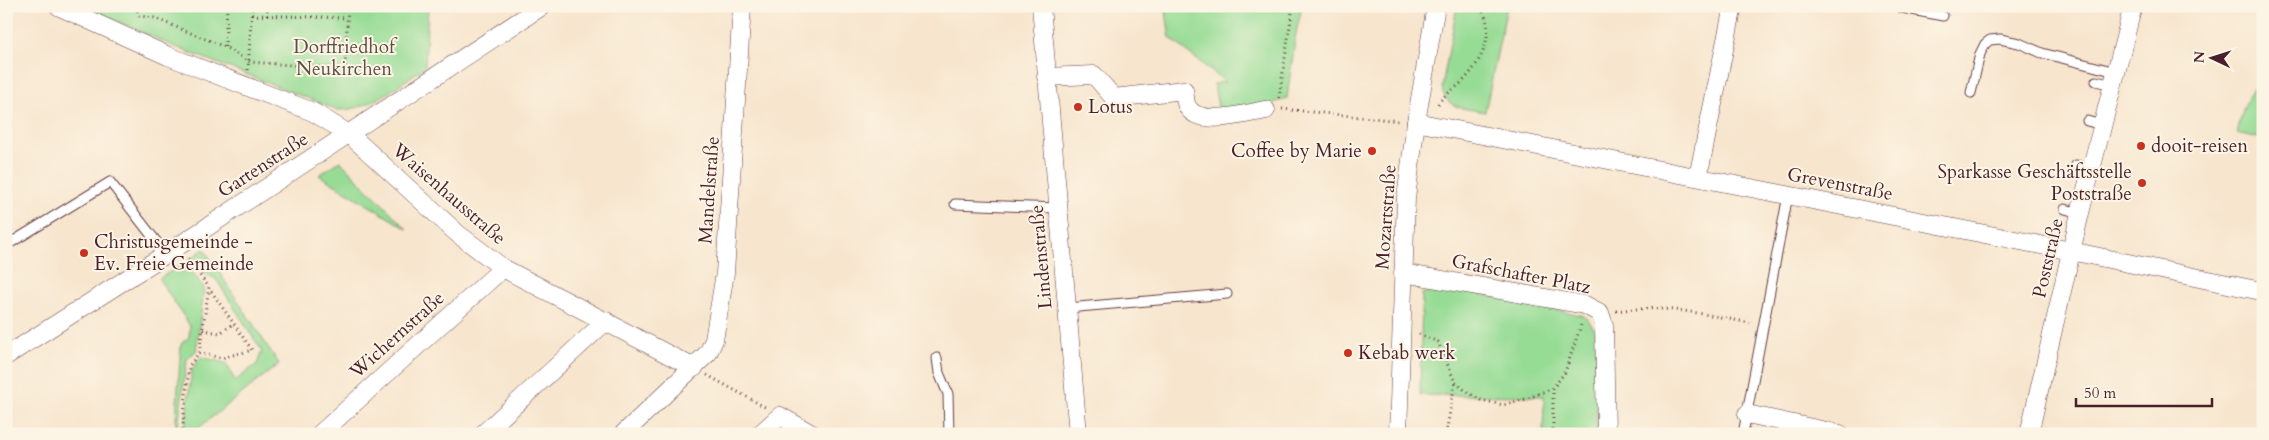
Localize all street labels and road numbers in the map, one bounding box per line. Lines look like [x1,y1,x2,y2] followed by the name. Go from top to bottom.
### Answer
[213,126,313,204] street label: Gartenstraße
[692,135,726,245] street label: Mandelstraße
[386,137,512,251] street label: Waisenhausstraße
[1785,161,1895,207] street label: Grevenstraße
[1369,164,1403,270] street label: Mozartstraße
[1023,204,1059,310] street label: Lindenstraße
[2026,215,2070,301] street label: Poststraße
[1449,248,1593,300] street label: Grafschafter Platz
[343,285,450,385] street label: Wichernstraße

